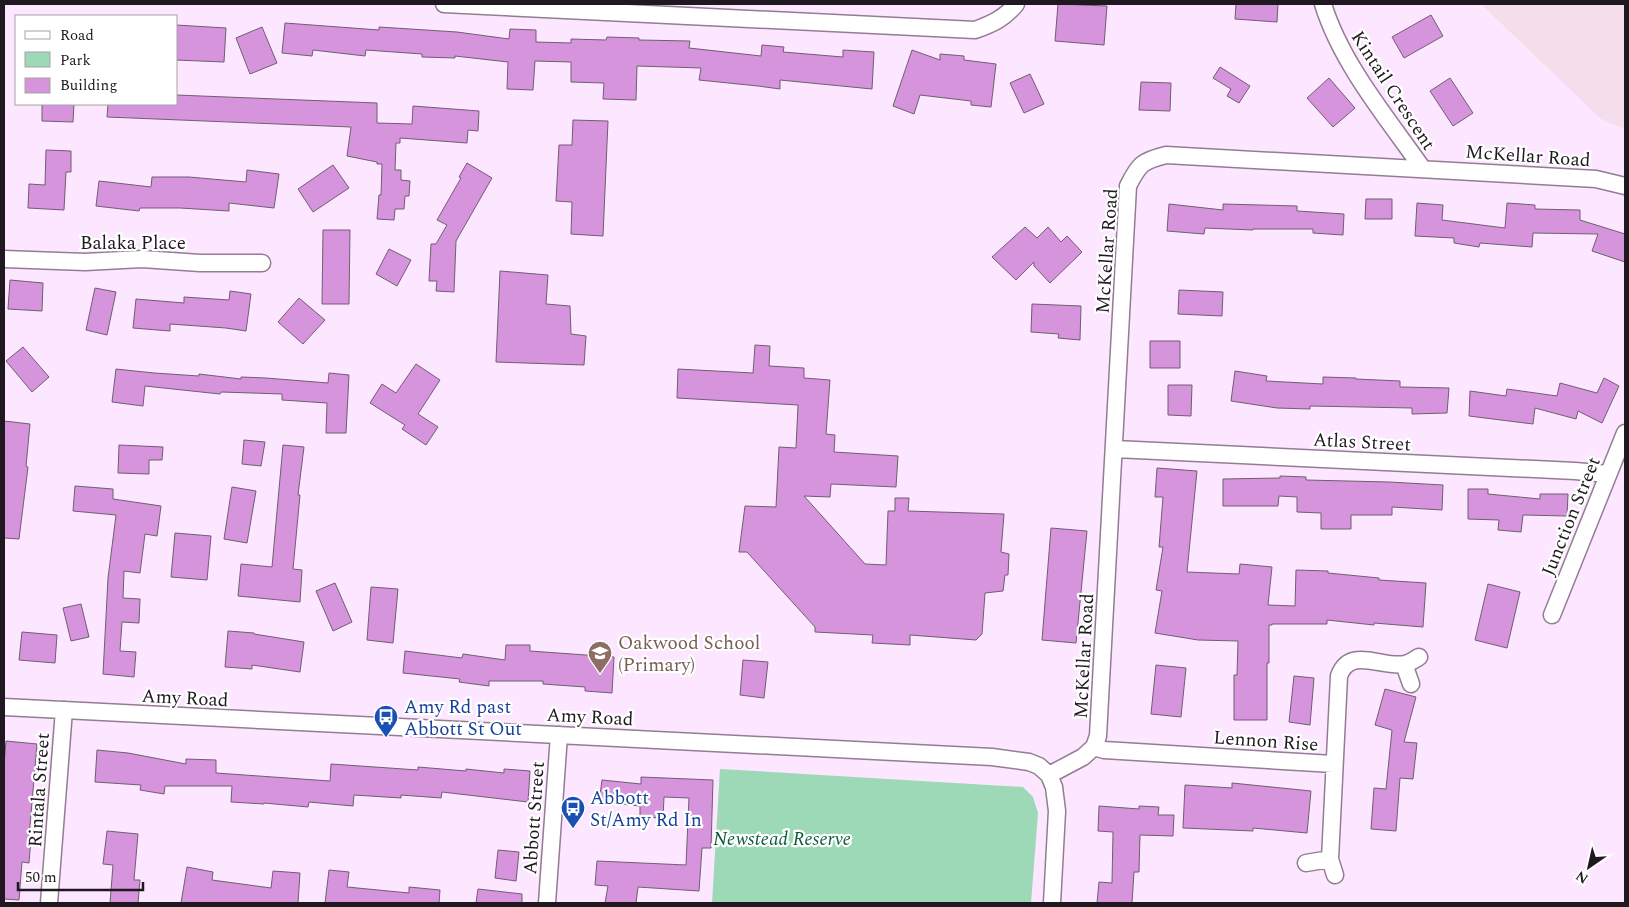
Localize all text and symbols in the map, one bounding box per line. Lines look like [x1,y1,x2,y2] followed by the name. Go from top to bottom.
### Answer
[15,15,178,105] legend
[60,24,94,47] text: Road
[1343,25,1443,157] street label: Kintail Crescent
[60,49,91,72] text: Park
[60,74,117,97] text: Building
[1464,138,1591,175] street label: McKellar Road
[1089,188,1126,315] street label: McKellar Road
[80,229,186,258] street label: Balaka Place
[1312,425,1412,460] street label: Atlas Street
[1534,452,1609,581] street label: Junction Street
[1067,593,1102,719] street label: McKellar Road
[618,629,760,680] place label: Oakwood School (Primary)
[587,640,613,674] school or university icon: Oakwood School (Primary)
[141,682,229,715] street label: Amy Road
[404,693,522,744] place label: Amy Rd past Abbott St Out
[546,701,634,734] street label: Amy Road
[373,704,399,738] bus stop icon: Amy Rd past Abbott St Out
[1212,723,1319,760] street label: Lennon Rise
[21,731,58,848] street label: Rintala Street
[516,760,553,876] street label: Abbott Street
[590,784,702,835] place label: Abbott St/Amy Rd In
[560,795,586,829] bus stop icon: Abbott St/Amy Rd In
[713,825,851,854] park label: Newstead Reserve
[1564,842,1614,892] north arrow
[18,860,142,892] scale bar
[1571,865,1593,889] text: N
[25,866,57,889] text: 50 m

